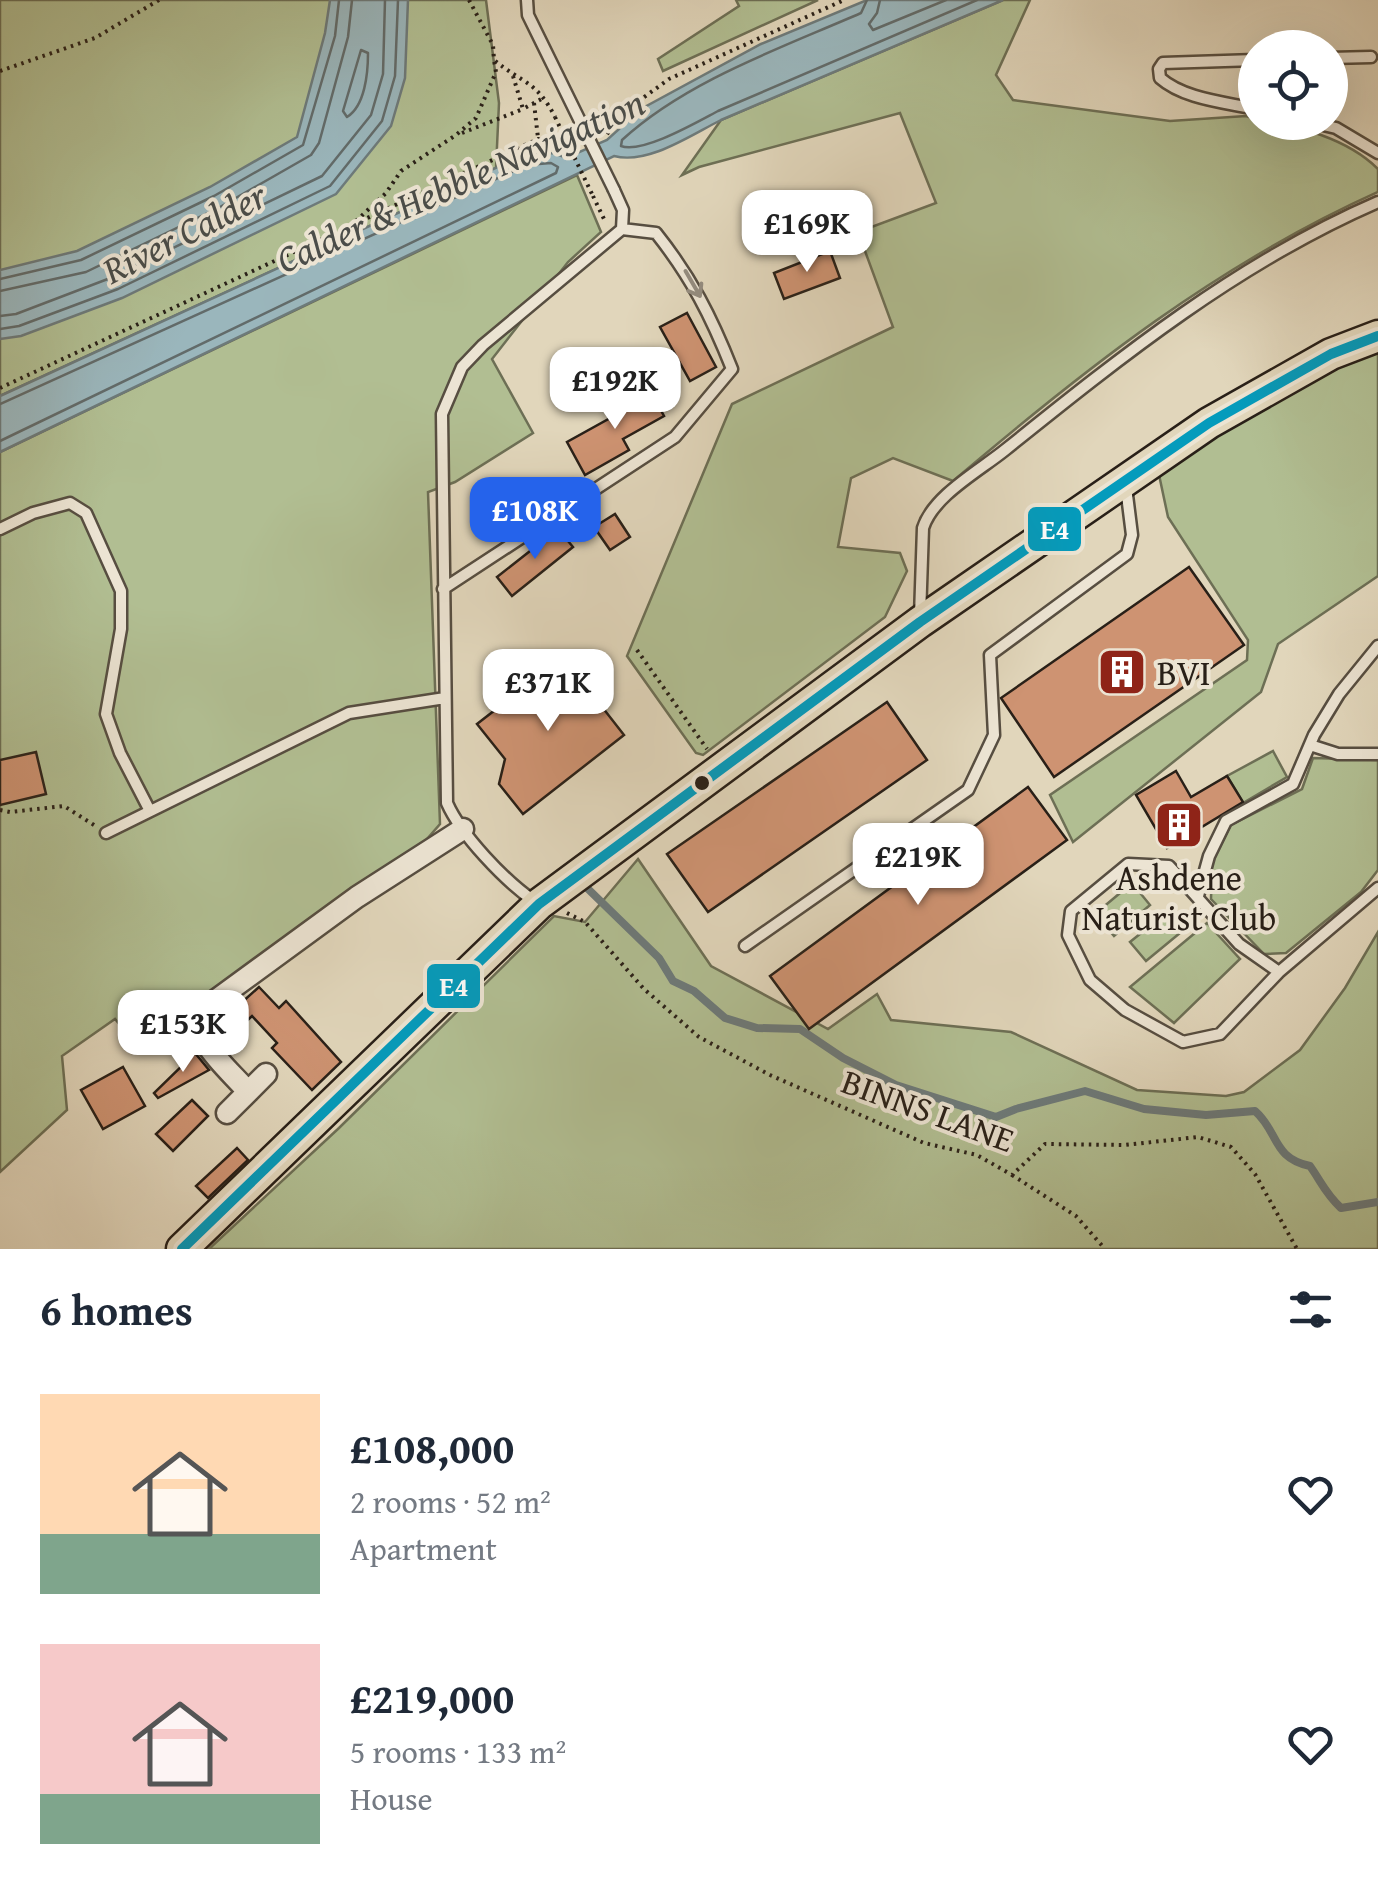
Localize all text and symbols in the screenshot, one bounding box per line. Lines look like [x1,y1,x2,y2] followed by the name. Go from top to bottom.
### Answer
[1238,30,1348,140] map controls
[1238,30,1348,140] button: locate
[267,74,653,286] water label: Calder & Hebble Navigation
[91,166,277,298] water label: River Calder
[737,190,877,275] pin: £169K
[764,199,850,246] text: £169K
[684,269,704,298] one-way arrow
[545,347,685,432] pin: £192K
[572,356,658,403] text: £192K
[465,477,605,562] pin: £108K
[492,486,578,533] text: £108K
[1026,505,1083,553] line badge: E4
[1040,508,1070,549] text: E4
[1096,646,1148,698] building icon: BVI
[1157,647,1211,698] place label: BVI
[478,649,618,734] pin: £371K
[505,658,591,705] text: £371K
[692,773,712,793] unlabelled marker
[1153,799,1205,851] building icon: Ashdene Naturist Club
[848,823,988,908] pin: £219K
[875,832,961,879] text: £219K
[1082,852,1276,943] place label: Ashdene Naturist Club
[425,962,482,1010] line badge: E4
[439,965,469,1006] text: E4
[113,990,253,1075] pin: £153K
[140,999,226,1046] text: £153K
[835,1055,1021,1165] street label: BINNS LANE
[40,1279,193,1340] text: 6 homes
[1283,1282,1338,1337] icon: filters
[350,1417,514,1478] text: £108,000
[120,1434,240,1554] icon: home
[1283,1467,1338,1522] icon: heart
[350,1478,551,1525] text: 2 rooms · 52 m²
[350,1525,497,1572] text: Apartment
[350,1667,514,1728] text: £219,000
[120,1684,240,1804] icon: home
[1283,1717,1338,1772] icon: heart
[350,1728,566,1775] text: 5 rooms · 133 m²
[350,1775,433,1822] text: House

